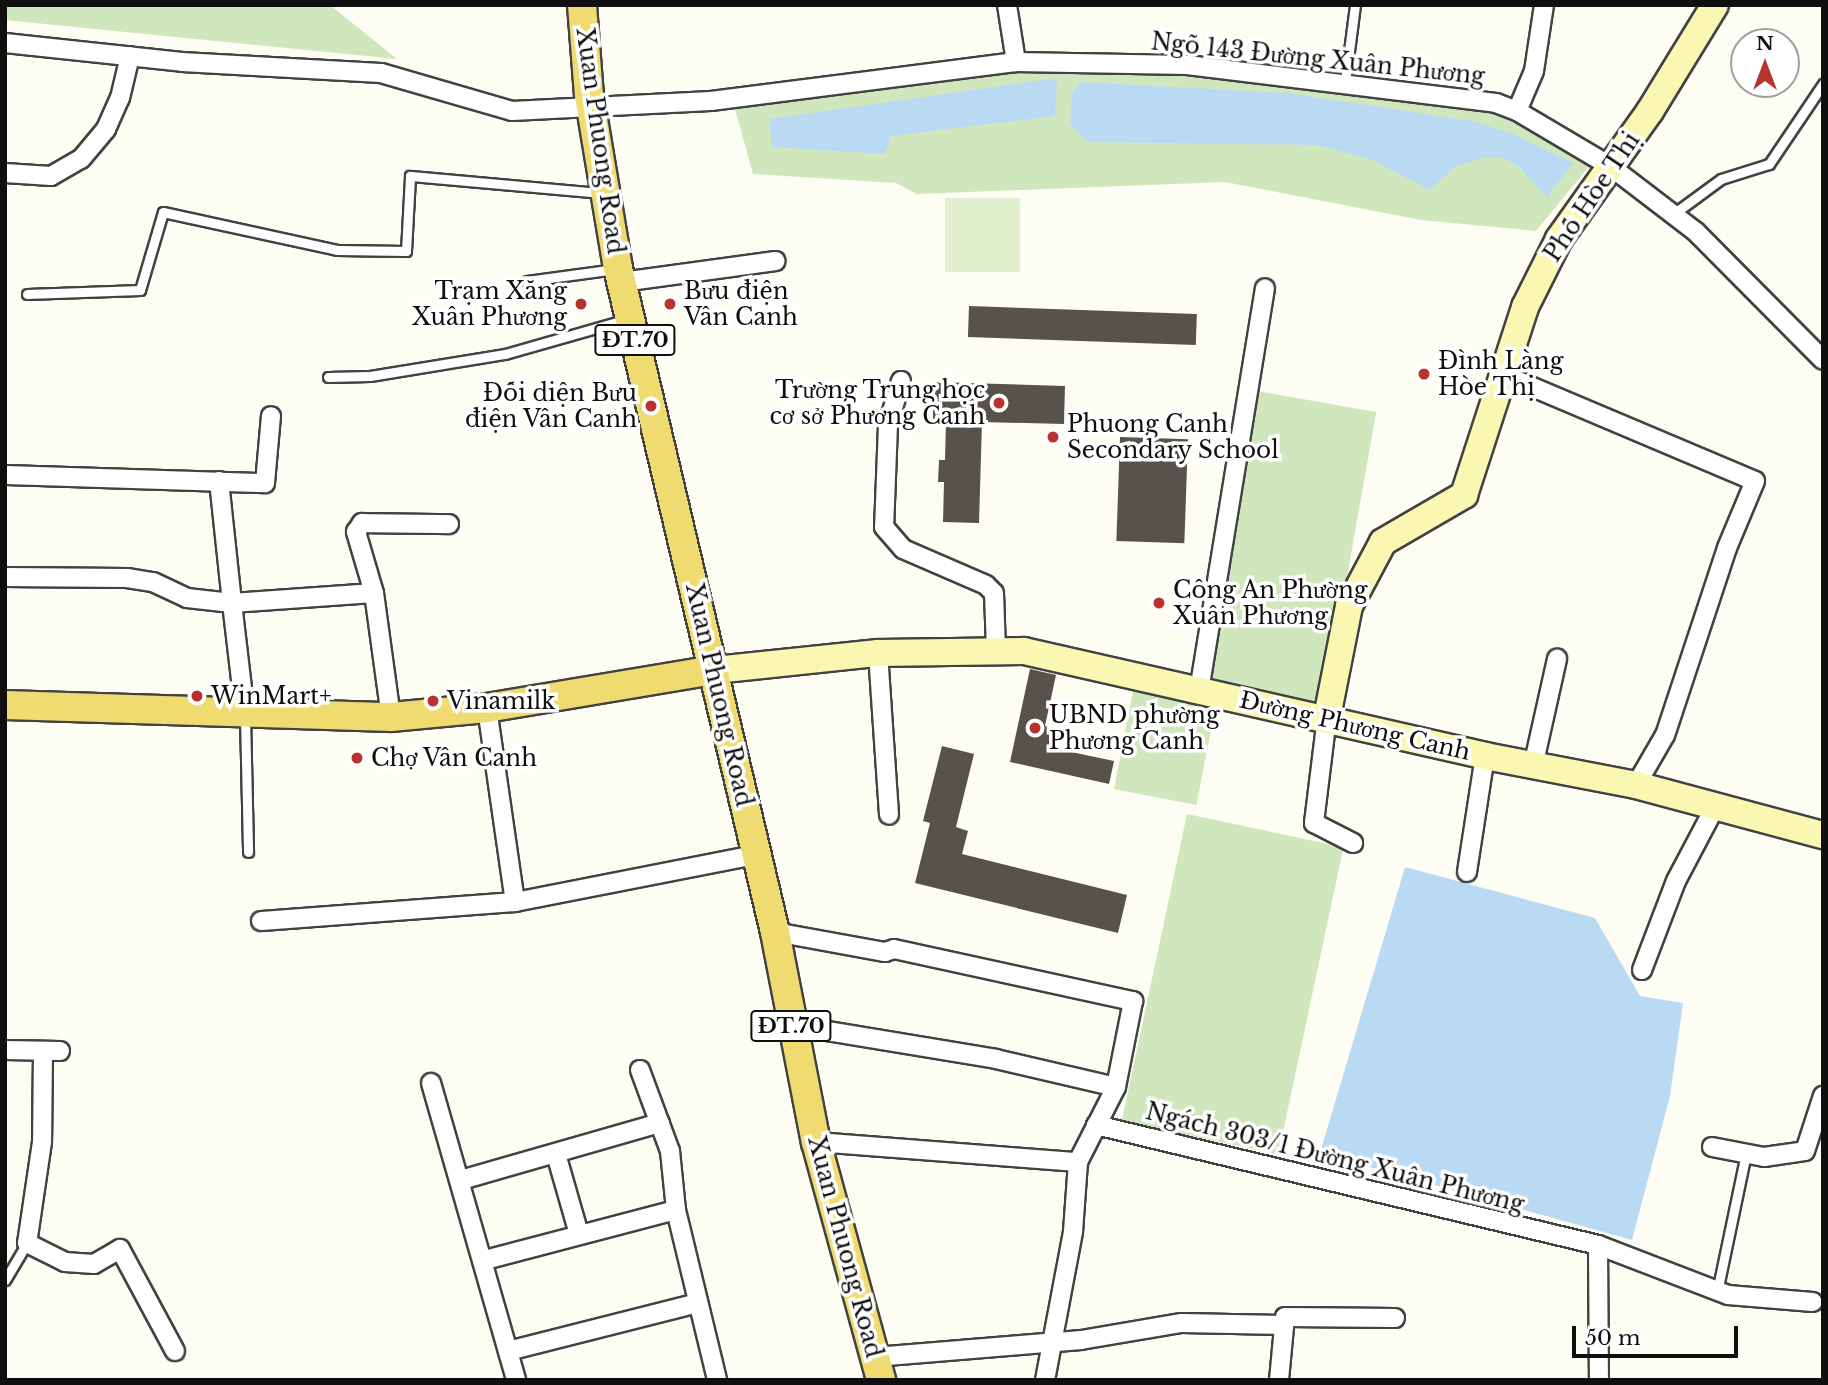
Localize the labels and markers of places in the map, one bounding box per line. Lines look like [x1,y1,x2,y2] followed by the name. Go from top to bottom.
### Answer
[412,277,567,331] place label: Trạm Xăng Xuân Phương
[684,277,798,331] place label: Bưu điện Vân Canh
[573,296,589,312] marker: Trạm Xăng Xuân Phương
[662,296,678,312] marker: Bưu điện Vân Canh
[1438,347,1563,401] place label: Đình Làng Hòe Thị
[1416,366,1432,382] marker: Đình Làng Hòe Thị
[769,376,985,430] place label: Trường Trung học cơ sở Phương Canh
[464,379,637,433] place label: Đối diện Bưu điện Vân Canh
[991,395,1007,411] marker: Trường Trung học cơ sở Phương Canh
[643,398,659,414] marker: Đối diện Bưu điện Vân Canh
[1067,410,1279,464] place label: Phuong Canh Secondary School
[1045,429,1061,445] marker: Phuong Canh Secondary School
[1173,576,1369,630] place label: Công An Phường Xuân Phương
[1151,595,1167,611] marker: Công An Phường Xuân Phương
[211,682,332,710] place label: WinMart+
[447,687,555,715] place label: Vinamilk
[189,688,205,704] marker: WinMart+
[425,693,441,709] marker: Vinamilk
[1049,701,1220,755] place label: UBND phường Phương Canh
[1027,720,1043,736] marker: UBND phường Phương Canh
[371,744,538,772] place label: Chợ Vân Canh
[349,750,365,766] marker: Chợ Vân Canh

